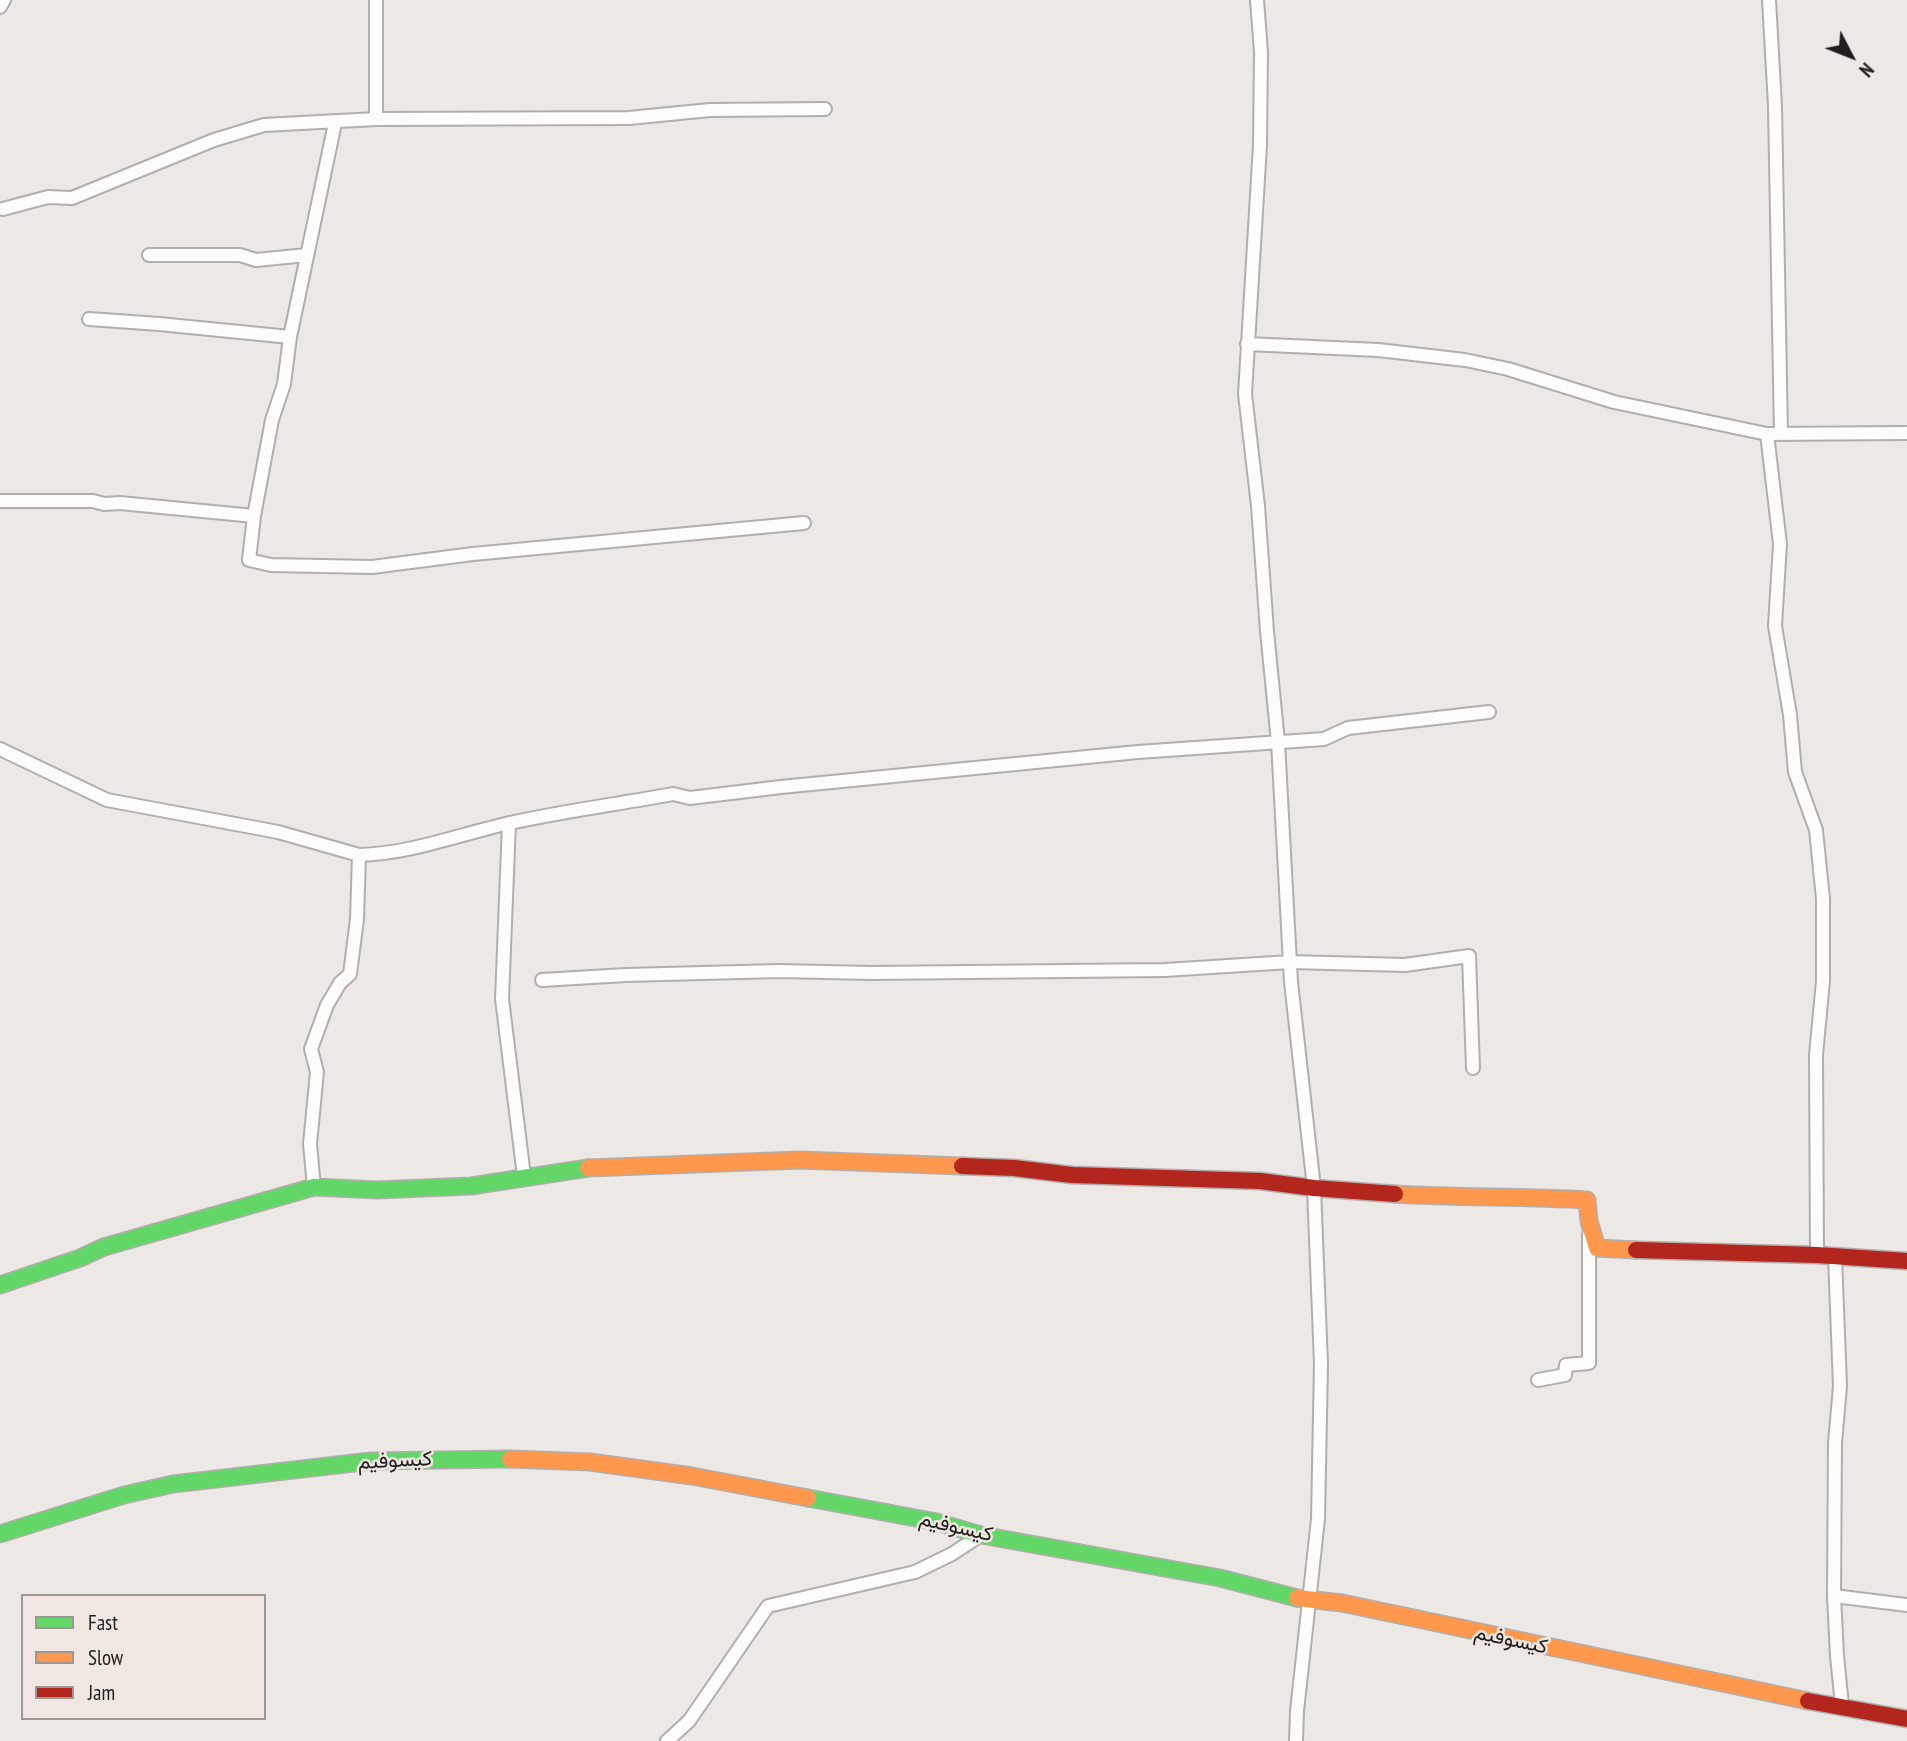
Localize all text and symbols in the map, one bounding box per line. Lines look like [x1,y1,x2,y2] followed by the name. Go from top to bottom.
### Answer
[1816,21,1886,91] north arrow
[1854,58,1879,82] text: N
[357,1446,433,1476] street label: كيسوفيم
[917,1506,995,1548] street label: كيسوفيم
[21,1594,266,1720] legend
[88,1609,118,1636] text: Fast
[1472,1620,1550,1660] street label: كيسوفيم
[88,1644,123,1671] text: Slow
[88,1679,115,1706] text: Jam

